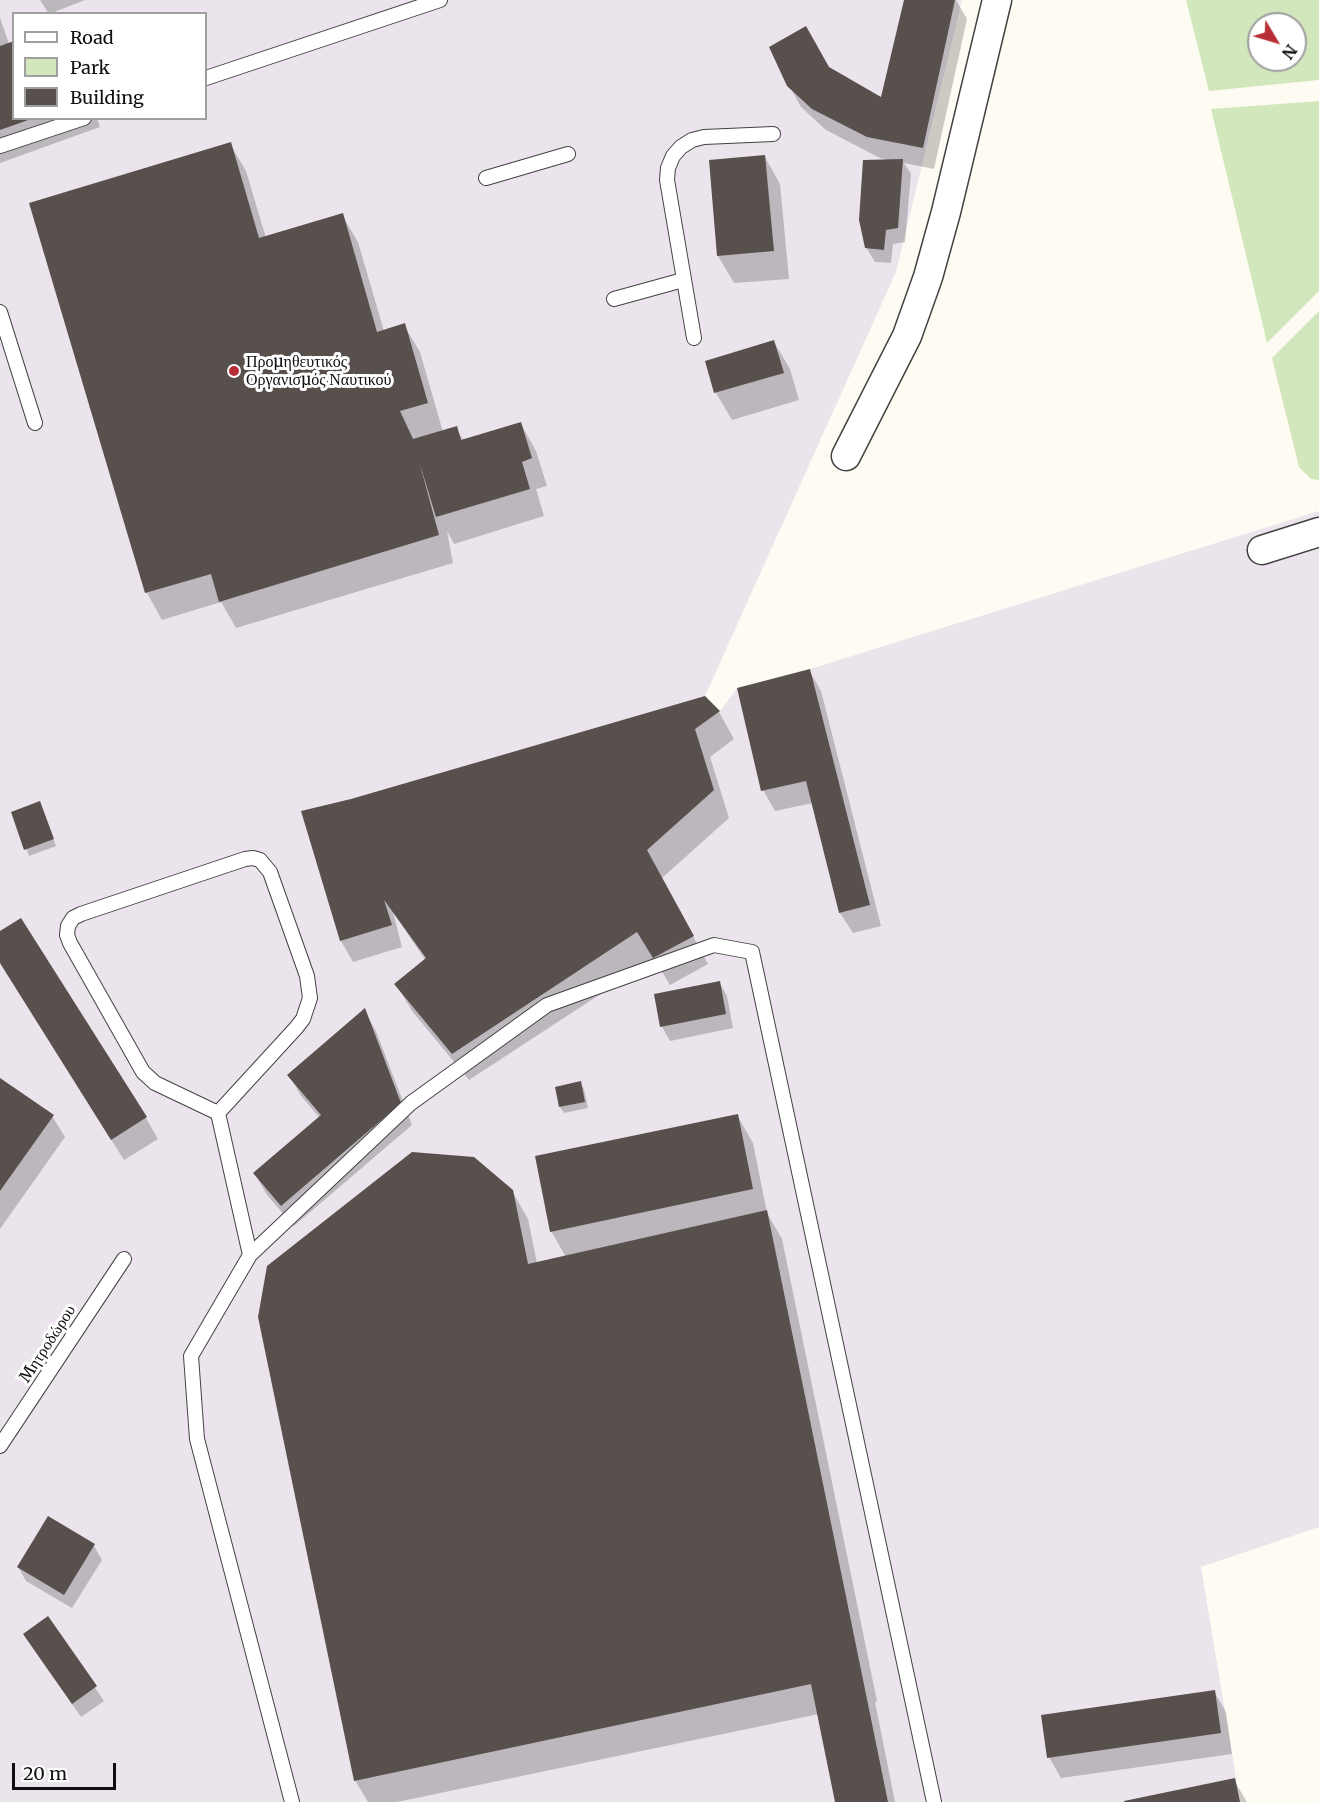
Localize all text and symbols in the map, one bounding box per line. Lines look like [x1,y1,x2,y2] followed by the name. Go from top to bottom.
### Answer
[12,12,207,120] legend
[1247,12,1307,72] north arrow
[70,26,114,49] text: Road
[1278,41,1301,63] text: N
[70,56,110,79] text: Park
[70,86,144,109] text: Building
[246,352,392,390] place label: Προμηθευτικός Οργανισμός Ναυτικού
[227,364,241,378] marker: Προμηθευτικός Οργανισμός Ναυτικού
[16,1302,80,1386] street label: Μητροδώρου
[15,1751,118,1789] scale bar
[23,1762,67,1785] text: 20 m

